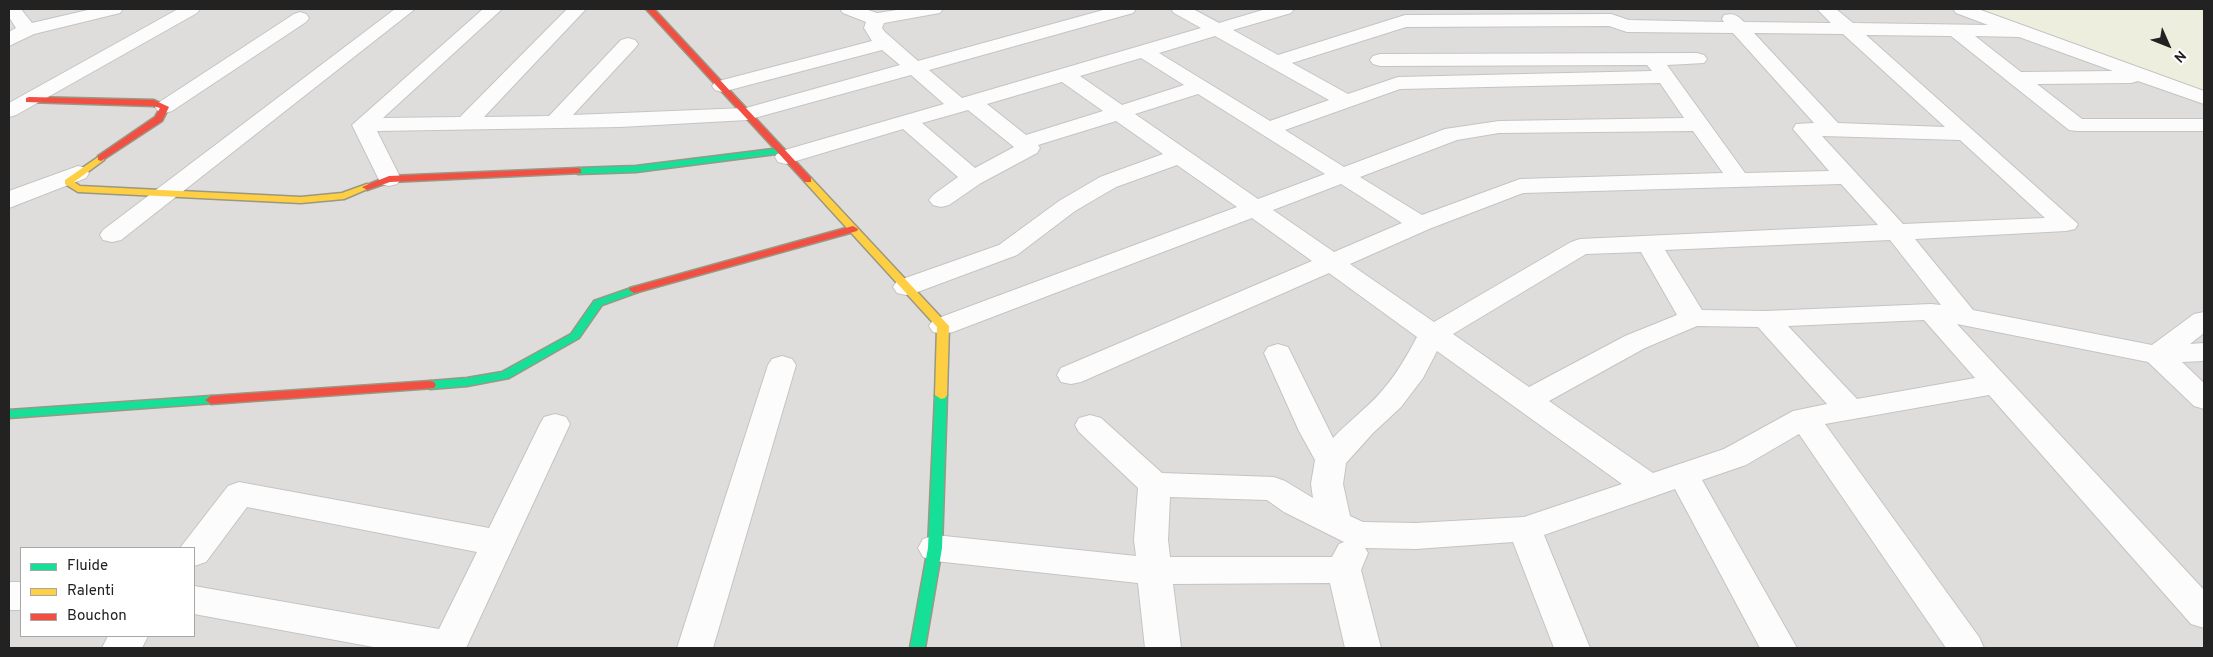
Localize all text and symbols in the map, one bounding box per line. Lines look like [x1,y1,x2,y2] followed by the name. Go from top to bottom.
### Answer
[2143,20,2193,70] north arrow
[2170,46,2189,65] text: N
[20,547,195,637] legend
[67,557,108,576] text: Fluide
[67,582,114,601] text: Ralenti
[67,607,127,626] text: Bouchon

